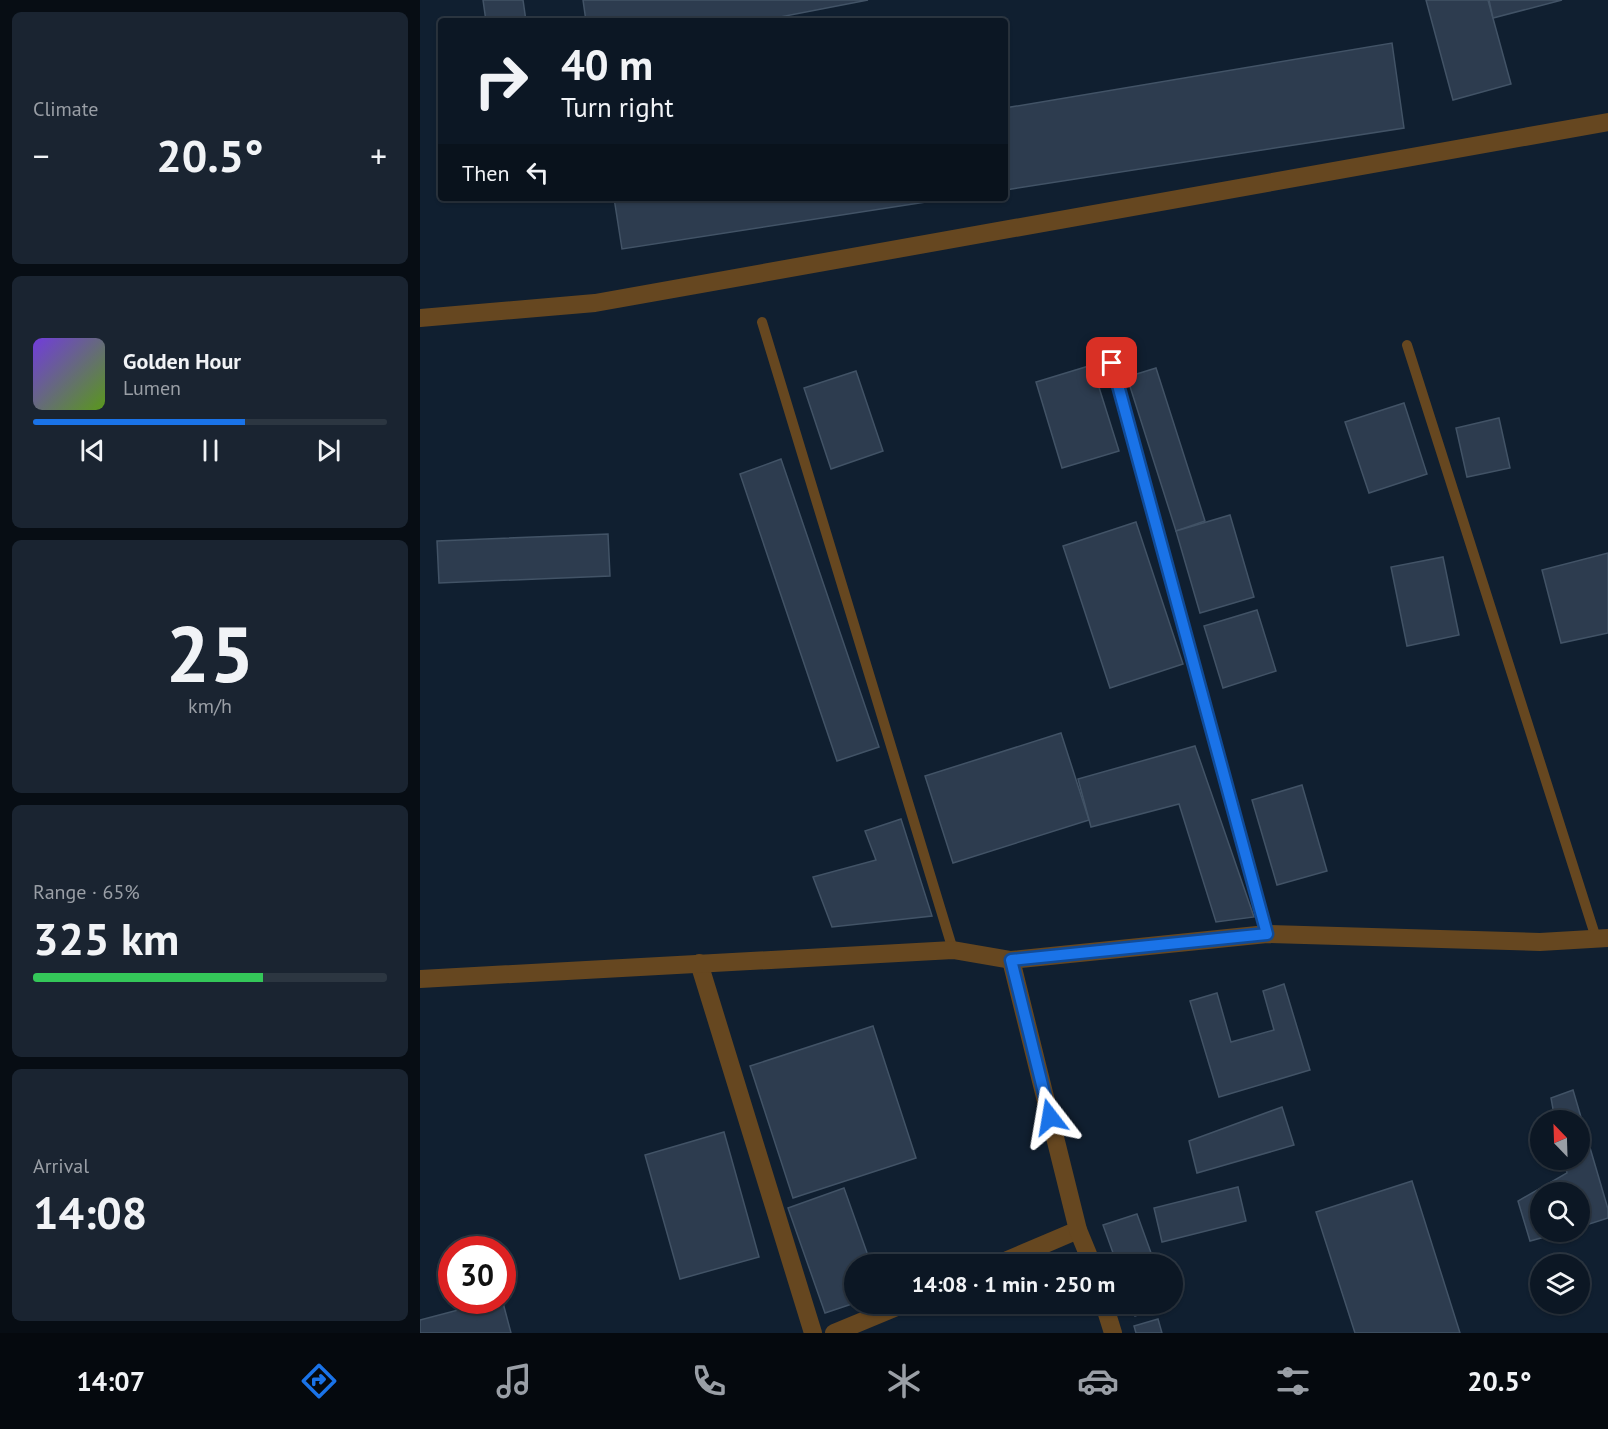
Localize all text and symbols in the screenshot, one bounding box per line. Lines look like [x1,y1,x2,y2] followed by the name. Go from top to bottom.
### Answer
[561,37,653,92] text: 40 m
[462,42,540,120] icon: right
[561,90,674,124] text: Turn right
[33,96,99,122] text: Climate
[156,126,264,184] text: 20.5°
[33,134,50,177] text: −
[370,134,387,177] text: +
[521,156,554,189] icon: left
[462,159,509,187] text: Then
[1086,337,1137,388] pin
[1095,346,1128,379] icon: arrive
[123,347,241,375] text: Golden Hour
[123,375,181,401] text: Lumen
[76,434,109,467] icon: previous
[194,434,227,467] icon: pause
[312,434,345,467] icon: next
[166,603,254,704] text: 25
[188,693,232,719] text: km/h
[33,879,140,905] text: Range · 65%
[33,909,179,967] text: 325 km
[1018,1085,1082,1149] position arrow
[1530,1110,1590,1170] north arrow
[1530,1110,1590,1314] map controls
[33,1153,89,1179] text: Arrival
[1530,1182,1590,1242] button: search
[33,1183,147,1241] text: 14:08
[438,1236,516,1314] speed limit sign: 30
[1530,1254,1590,1314] button: layers
[912,1270,1115,1298] text: 14:08 · 1 min · 250 m
[298,1360,340,1402] icon: directions
[493,1360,535,1402] icon: music
[688,1360,730,1402] icon: phone
[883,1360,925,1402] icon: climate
[1077,1360,1119,1402] icon: car
[1272,1360,1314,1402] icon: filters
[76,1364,145,1398] text: 14:07
[1467,1364,1532,1398] text: 20.5°

